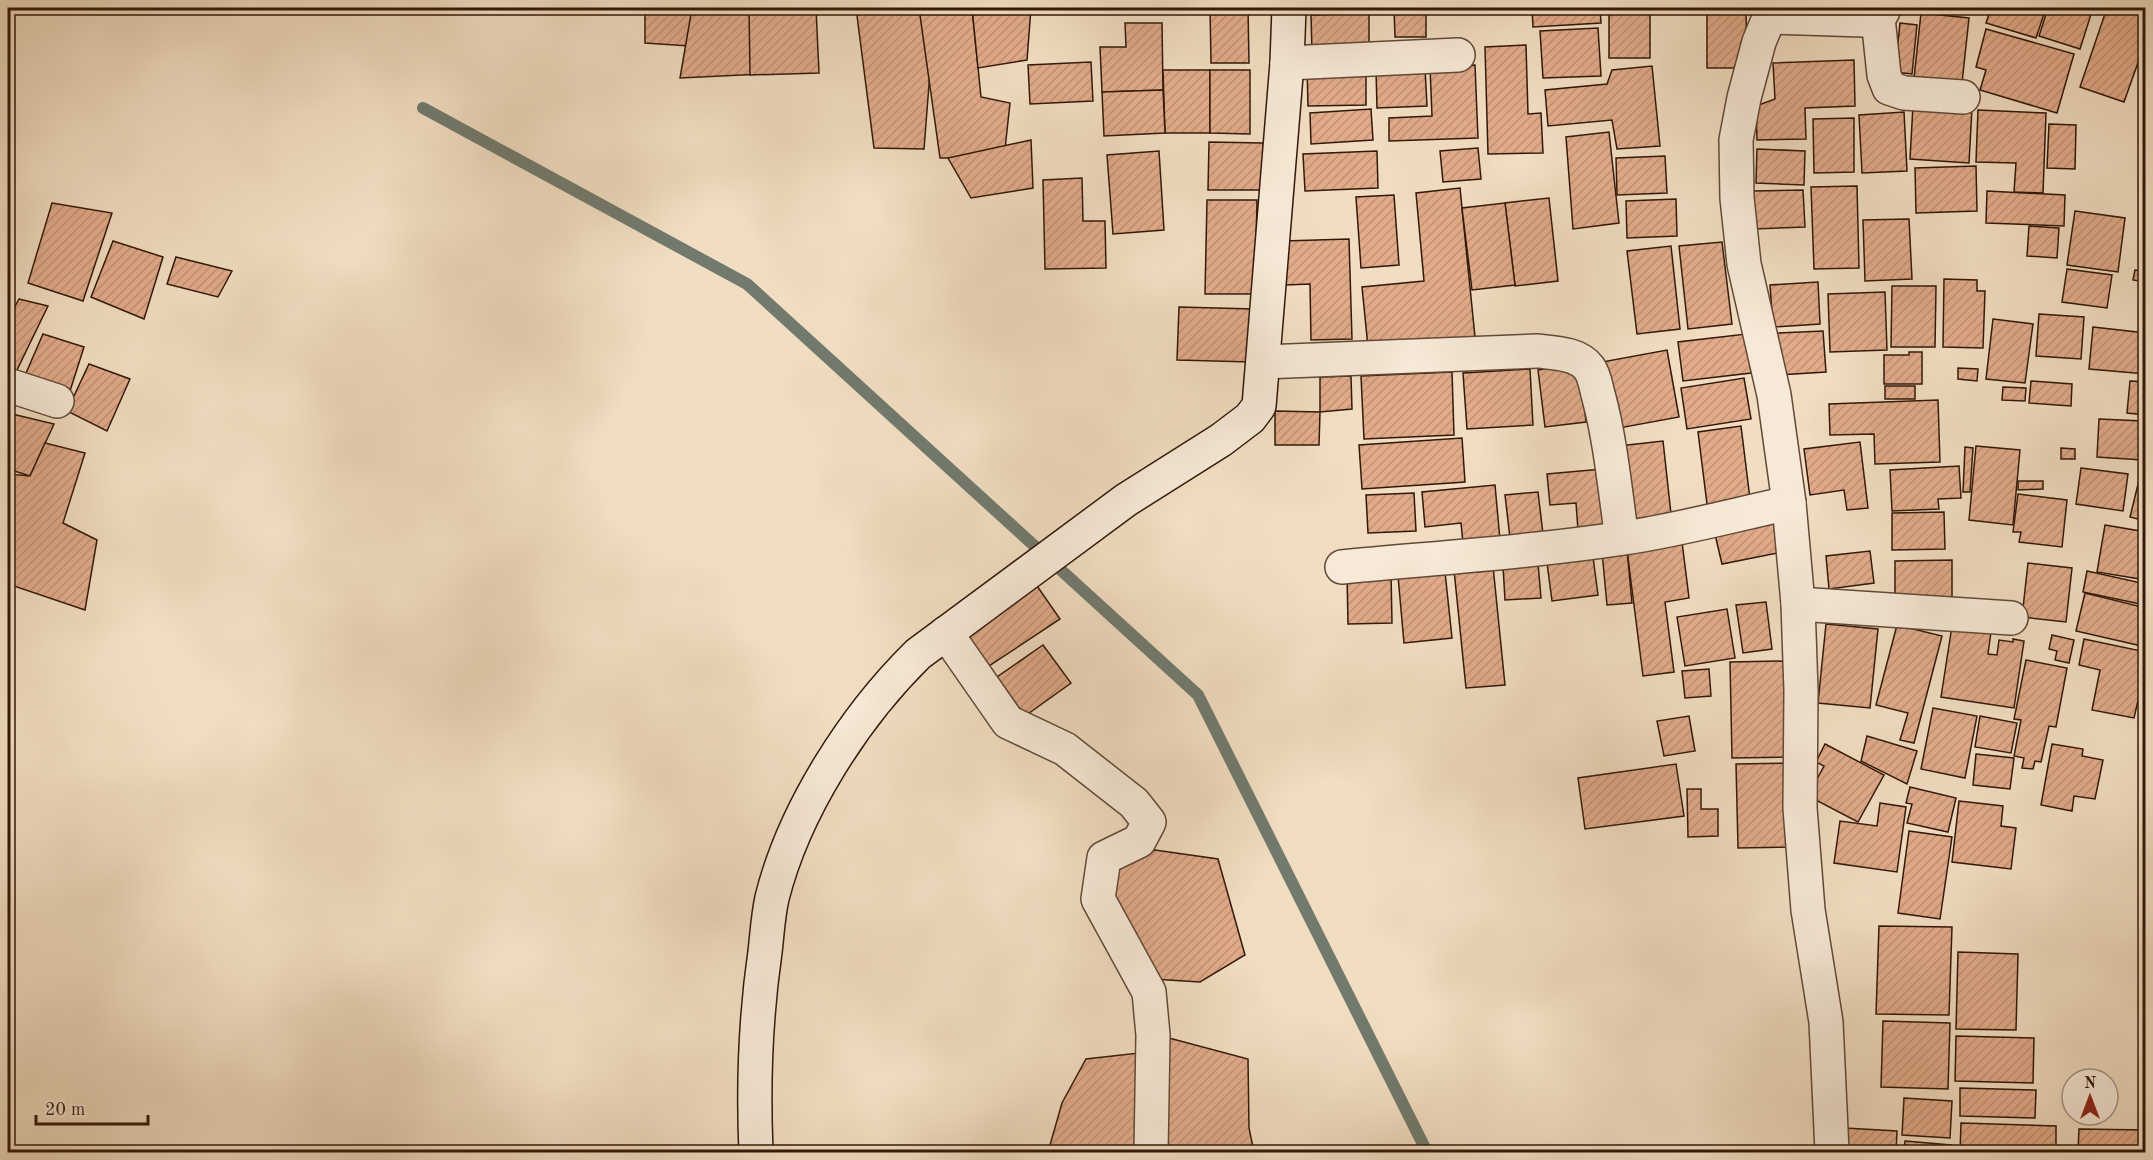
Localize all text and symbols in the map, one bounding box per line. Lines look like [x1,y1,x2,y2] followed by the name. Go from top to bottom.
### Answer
[2060,1067,2120,1127] north arrow
[2084,1076,2097,1092] text: N
[36,1088,148,1126] scale bar
[45,1101,85,1119] text: 20 m

